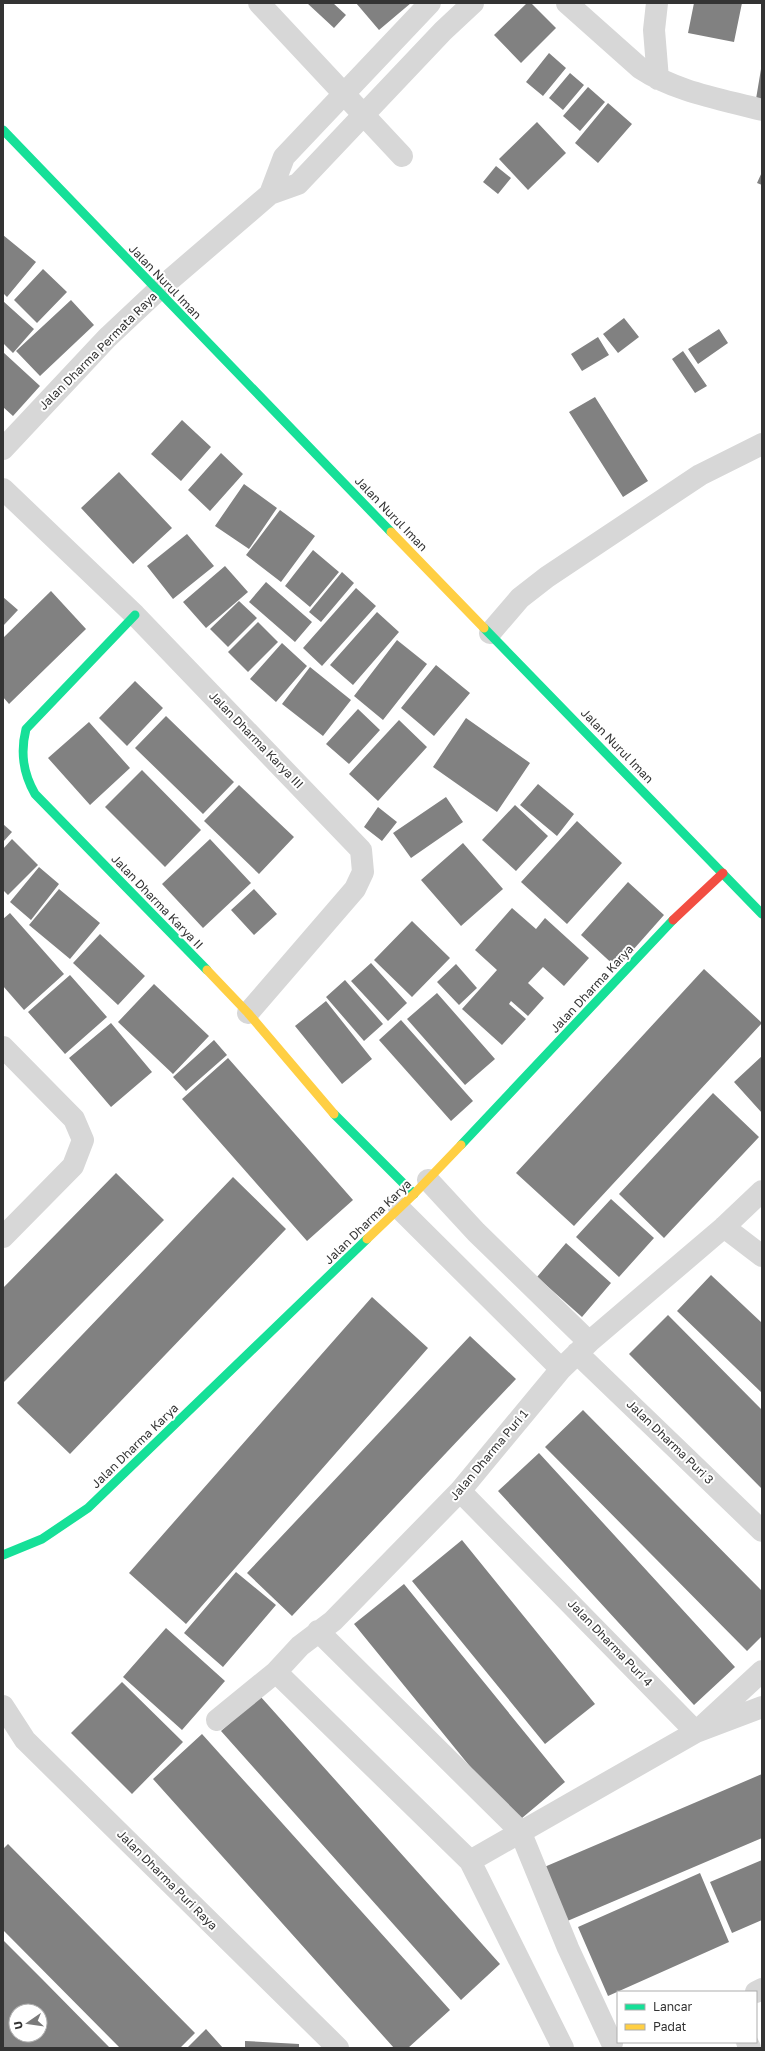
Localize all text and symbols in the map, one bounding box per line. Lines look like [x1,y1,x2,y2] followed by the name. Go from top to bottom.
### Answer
[126,241,205,322] street label: Jalan Nurul Iman
[35,288,160,413] street label: Jalan Dharma Permata Raya
[352,473,431,554] street label: Jalan Nurul Iman
[206,688,307,791] street label: Jalan Dharma Karya III
[578,705,657,786] street label: Jalan Nurul Iman
[108,851,206,952] street label: Jalan Dharma Karya II
[547,941,636,1036] street label: Jalan Dharma Karya
[321,1176,414,1267] street label: Jalan Dharma Karya
[624,1396,717,1487] street label: Jalan Dharma Puri 3
[88,1400,181,1491] street label: Jalan Dharma Karya
[446,1406,531,1503] street label: Jalan Dharma Puri 1
[565,1596,656,1689] street label: Jalan Dharma Puri 4
[114,1826,221,1933] street label: Jalan Dharma Puri Raya
[617,1991,757,2043] legend
[653,1999,692,2014] text: Lancar
[8,2003,48,2043] north arrow
[653,2019,687,2034] text: Padat
[11,2020,25,2031] text: U

